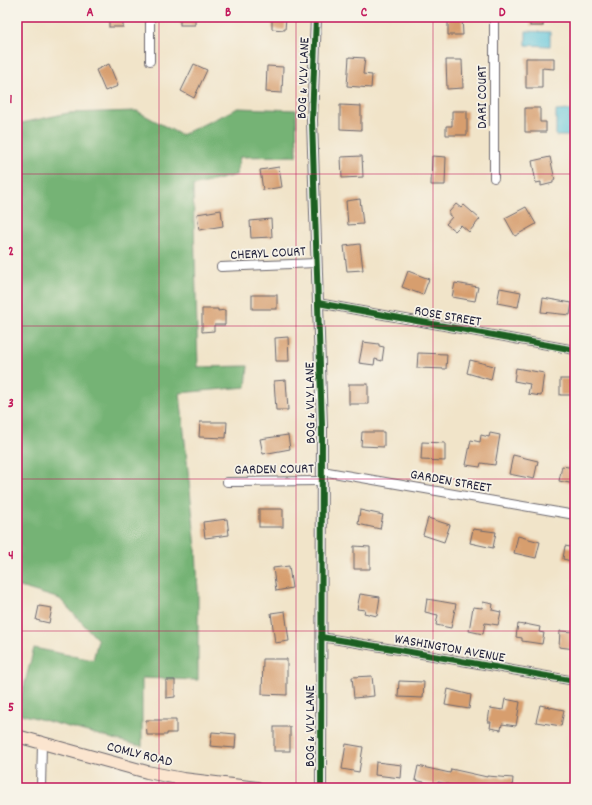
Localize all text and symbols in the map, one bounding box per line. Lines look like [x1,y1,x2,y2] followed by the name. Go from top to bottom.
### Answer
[86,4,94,23] text: A
[225,4,231,23] text: B
[361,4,368,23] text: C
[499,4,506,23] text: D
[293,36,315,119] street label: BOG & VLY LANE
[473,65,493,129] street label: DARI COURT
[10,91,13,110] text: 1
[230,242,307,266] street label: CHERYL COURT
[8,243,14,262] text: 2
[413,301,483,333] street label: ROSE STREET
[300,361,322,444] street label: BOG & VLY LANE
[8,395,14,414] text: 3
[234,459,314,481] street label: GARDEN COURT
[408,465,493,499] street label: GARDEN STREET
[8,547,14,566] text: 4
[393,629,507,669] street label: WASHINGTON AVENUE
[301,684,321,767] street label: BOG & VLY LANE
[8,699,14,718] text: 5
[105,737,174,773] street label: COMLY ROAD

